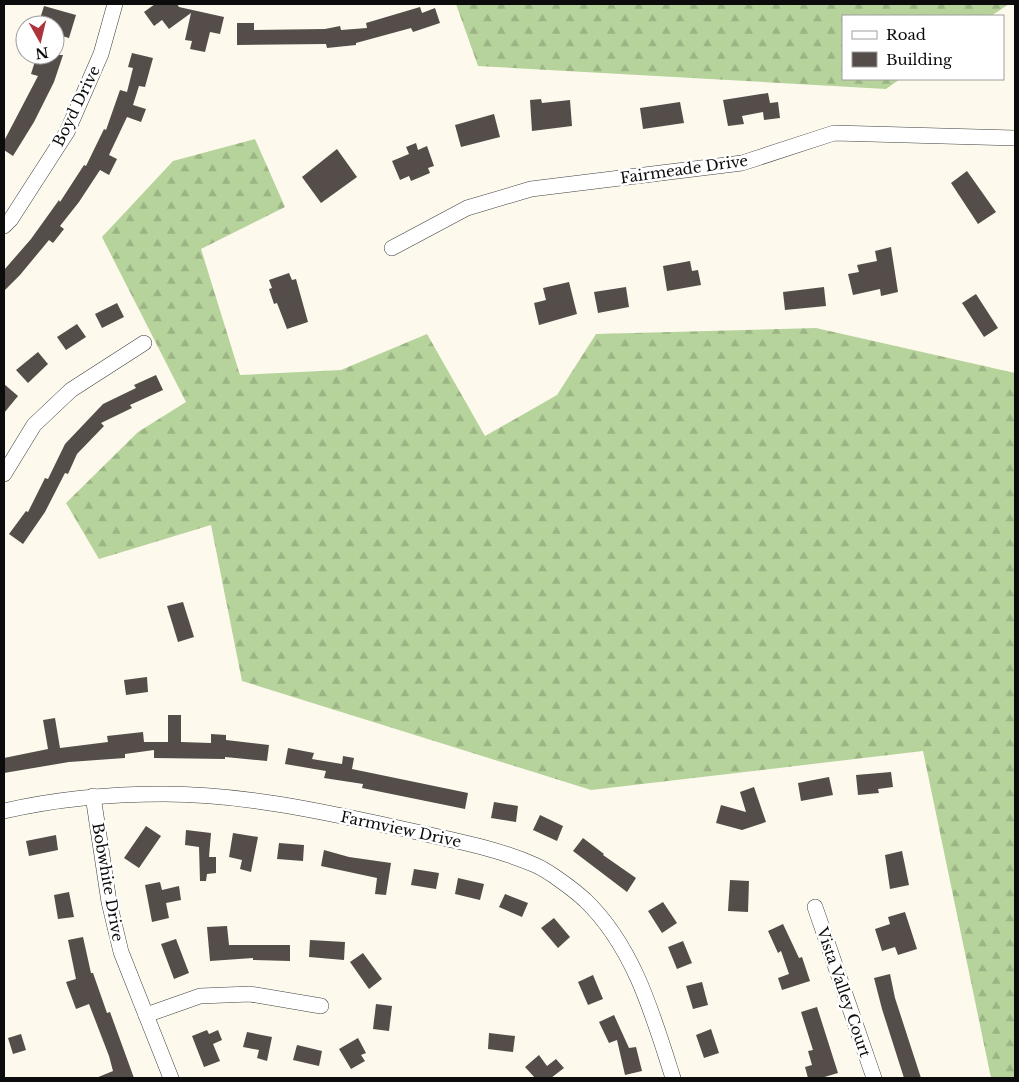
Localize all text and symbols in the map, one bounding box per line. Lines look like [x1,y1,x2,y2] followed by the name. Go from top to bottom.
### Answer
[15,15,65,65] north arrow
[842,15,1004,80] legend
[886,25,926,44] text: Road
[34,43,50,63] text: N
[886,50,953,69] text: Building
[48,62,104,150] street label: Boyd Drive
[619,151,749,187] street label: Fairmeade Drive
[339,807,463,851] street label: Farmview Drive
[88,821,128,943] street label: Bobwhite Drive
[813,924,875,1060] street label: Vista Valley Court

